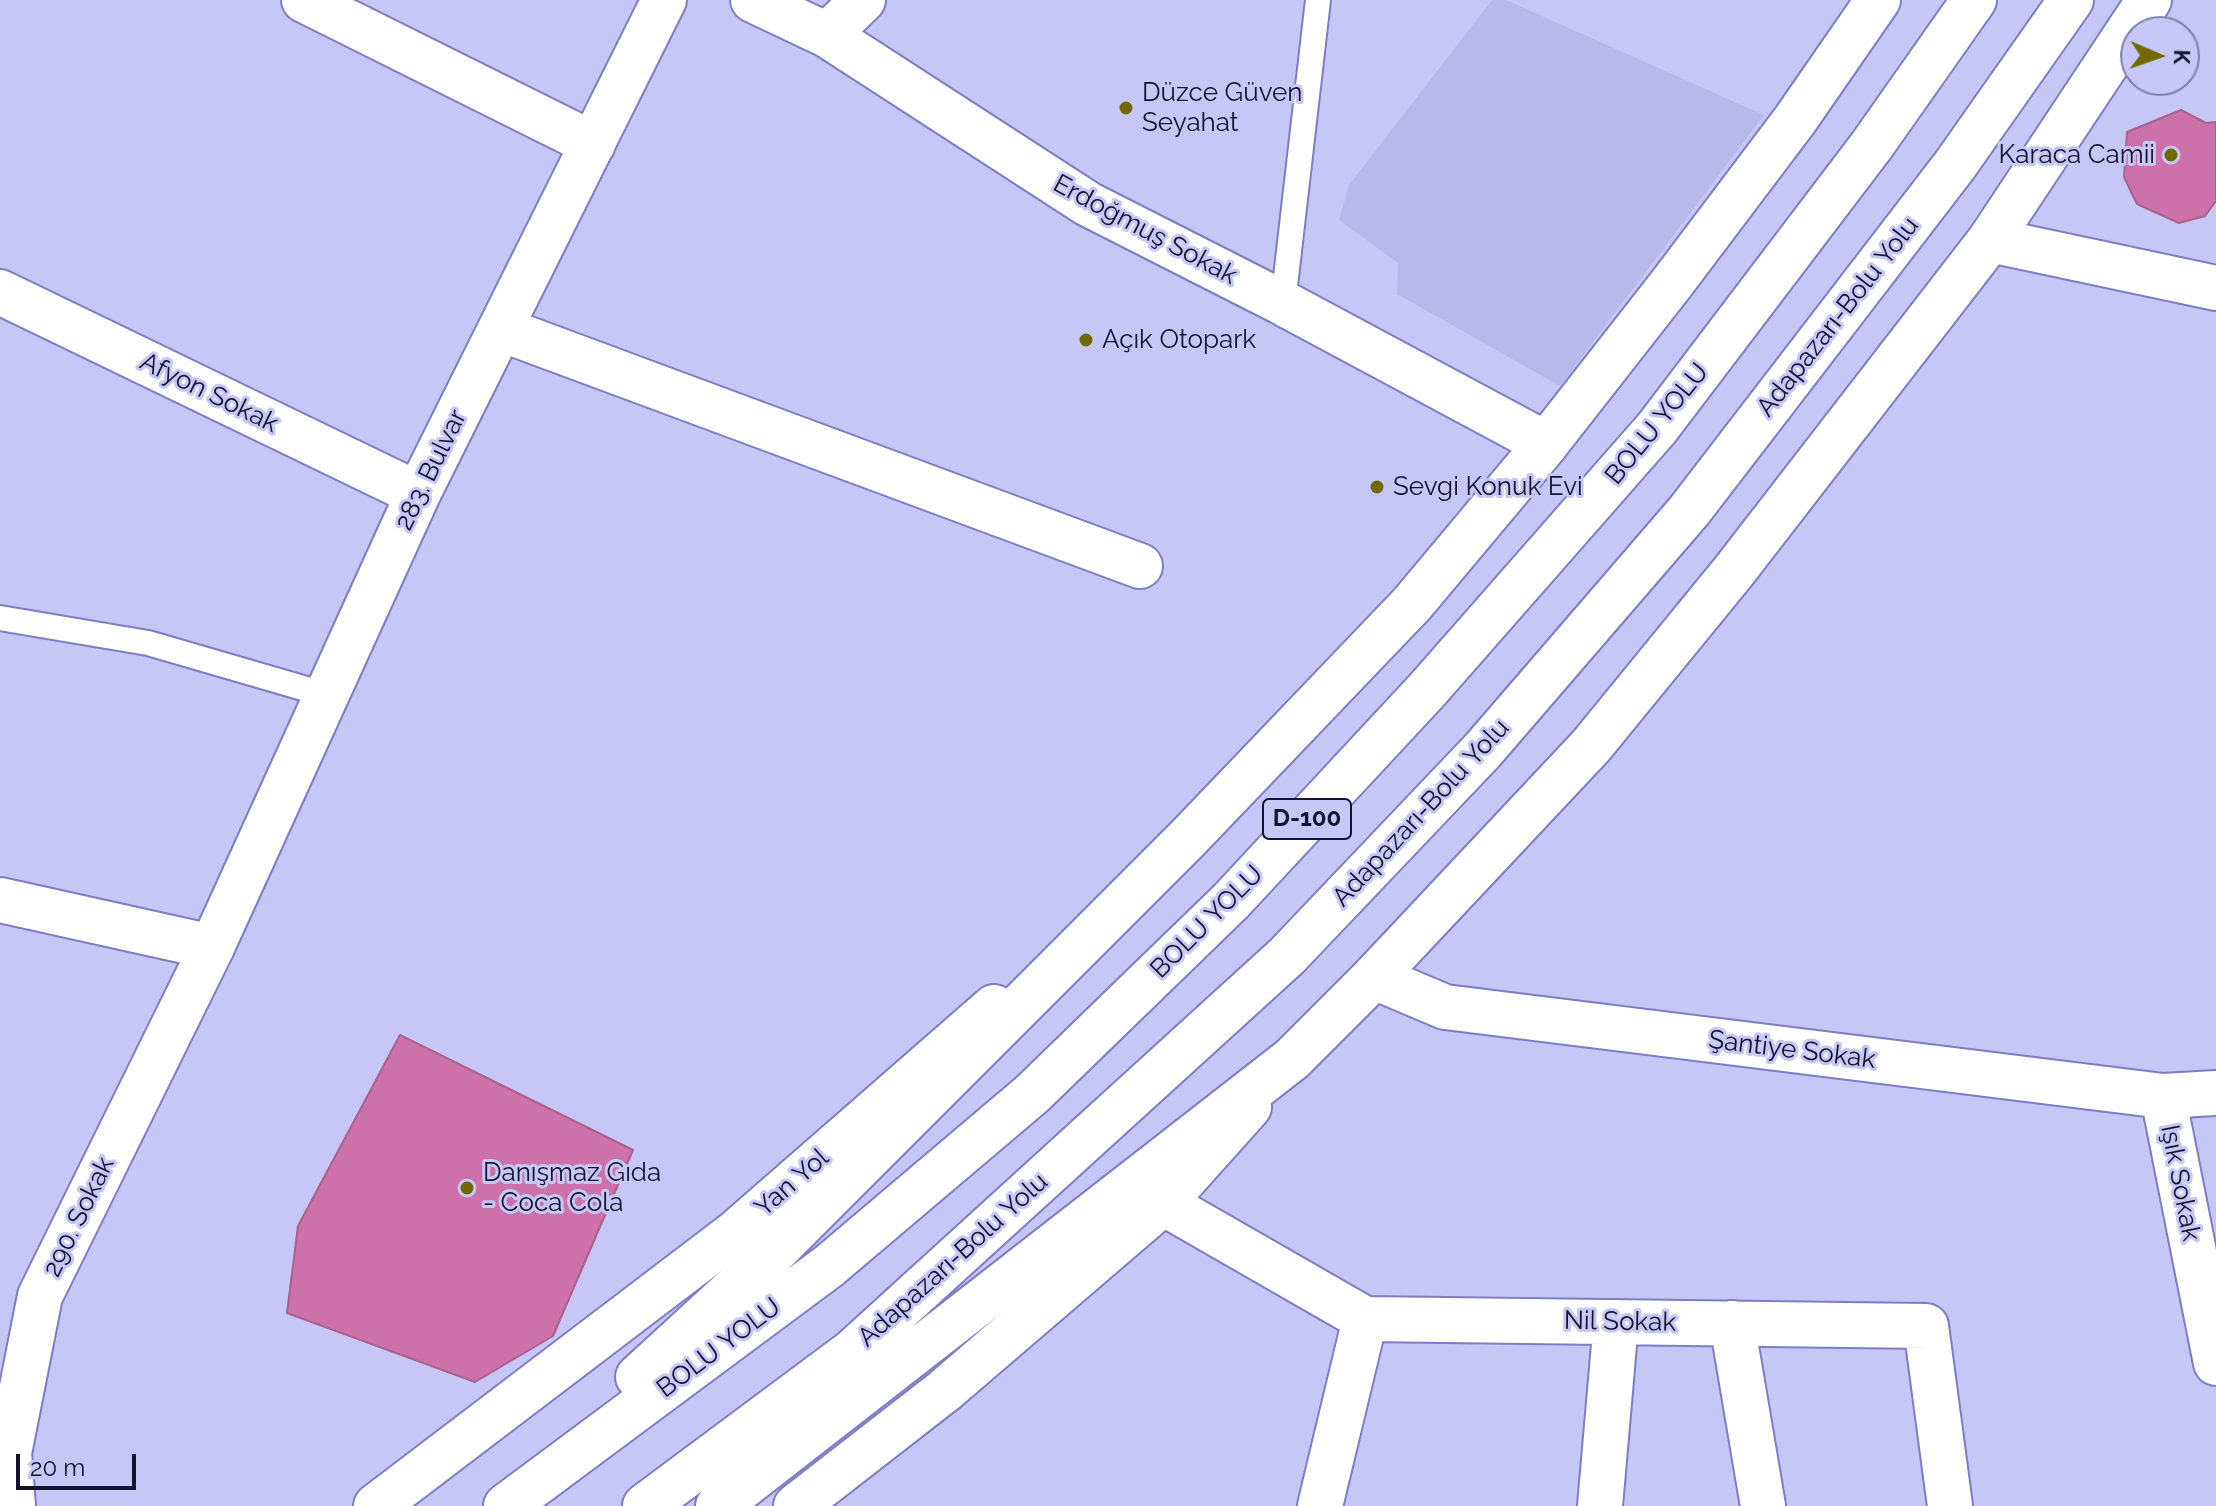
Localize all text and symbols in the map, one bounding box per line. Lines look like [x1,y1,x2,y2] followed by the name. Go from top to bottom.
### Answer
[2120,16,2200,96] north arrow
[2169,49,2195,65] text: K
[1142,77,1302,138] place label: Düzce Güven Seyahat
[1117,99,1135,117] marker: Düzce Güven Seyahat
[1999,139,2155,171] place label: Karaca Camii
[2162,146,2180,164] marker: Karaca Camii
[1048,168,1242,292] street label: Erdoğmuş Sokak
[1750,211,1926,423] street label: Adapazarı-Bolu Yolu
[1102,324,1256,356] place label: Açık Otopark
[1077,331,1095,349] marker: Açık Otopark
[135,346,283,440] street label: Afyon Sokak
[1599,357,1715,491] street label: BOLU YOLU
[388,404,474,536] street label: 283. Bulvar
[1393,471,1583,503] place label: Sevgi Konuk Evi
[1368,478,1386,496] marker: Sevgi Konuk Evi
[1326,713,1516,913] street label: Adapazarı-Bolu Yolu
[1263,799,1351,839] road number: D-100
[1144,859,1270,985] street label: BOLU YOLU
[1707,1024,1877,1076] street label: Şantiye Sokak
[2153,1122,2207,1244] street label: Işık Sokak
[749,1142,835,1224] street label: Yan Yol
[37,1152,121,1282] street label: 290. Sokak
[483,1157,661,1218] place label: Danışmaz Gıda - Coca Cola
[852,1166,1054,1354] street label: Adapazarı-Bolu Yolu
[458,1179,476,1197] marker: Danışmaz Gıda - Coca Cola
[651,1291,787,1405] street label: BOLU YOLU
[1564,1305,1676,1339] street label: Nil Sokak
[20,1438,140,1488] scale bar
[30,1453,85,1482] text: 20 m

